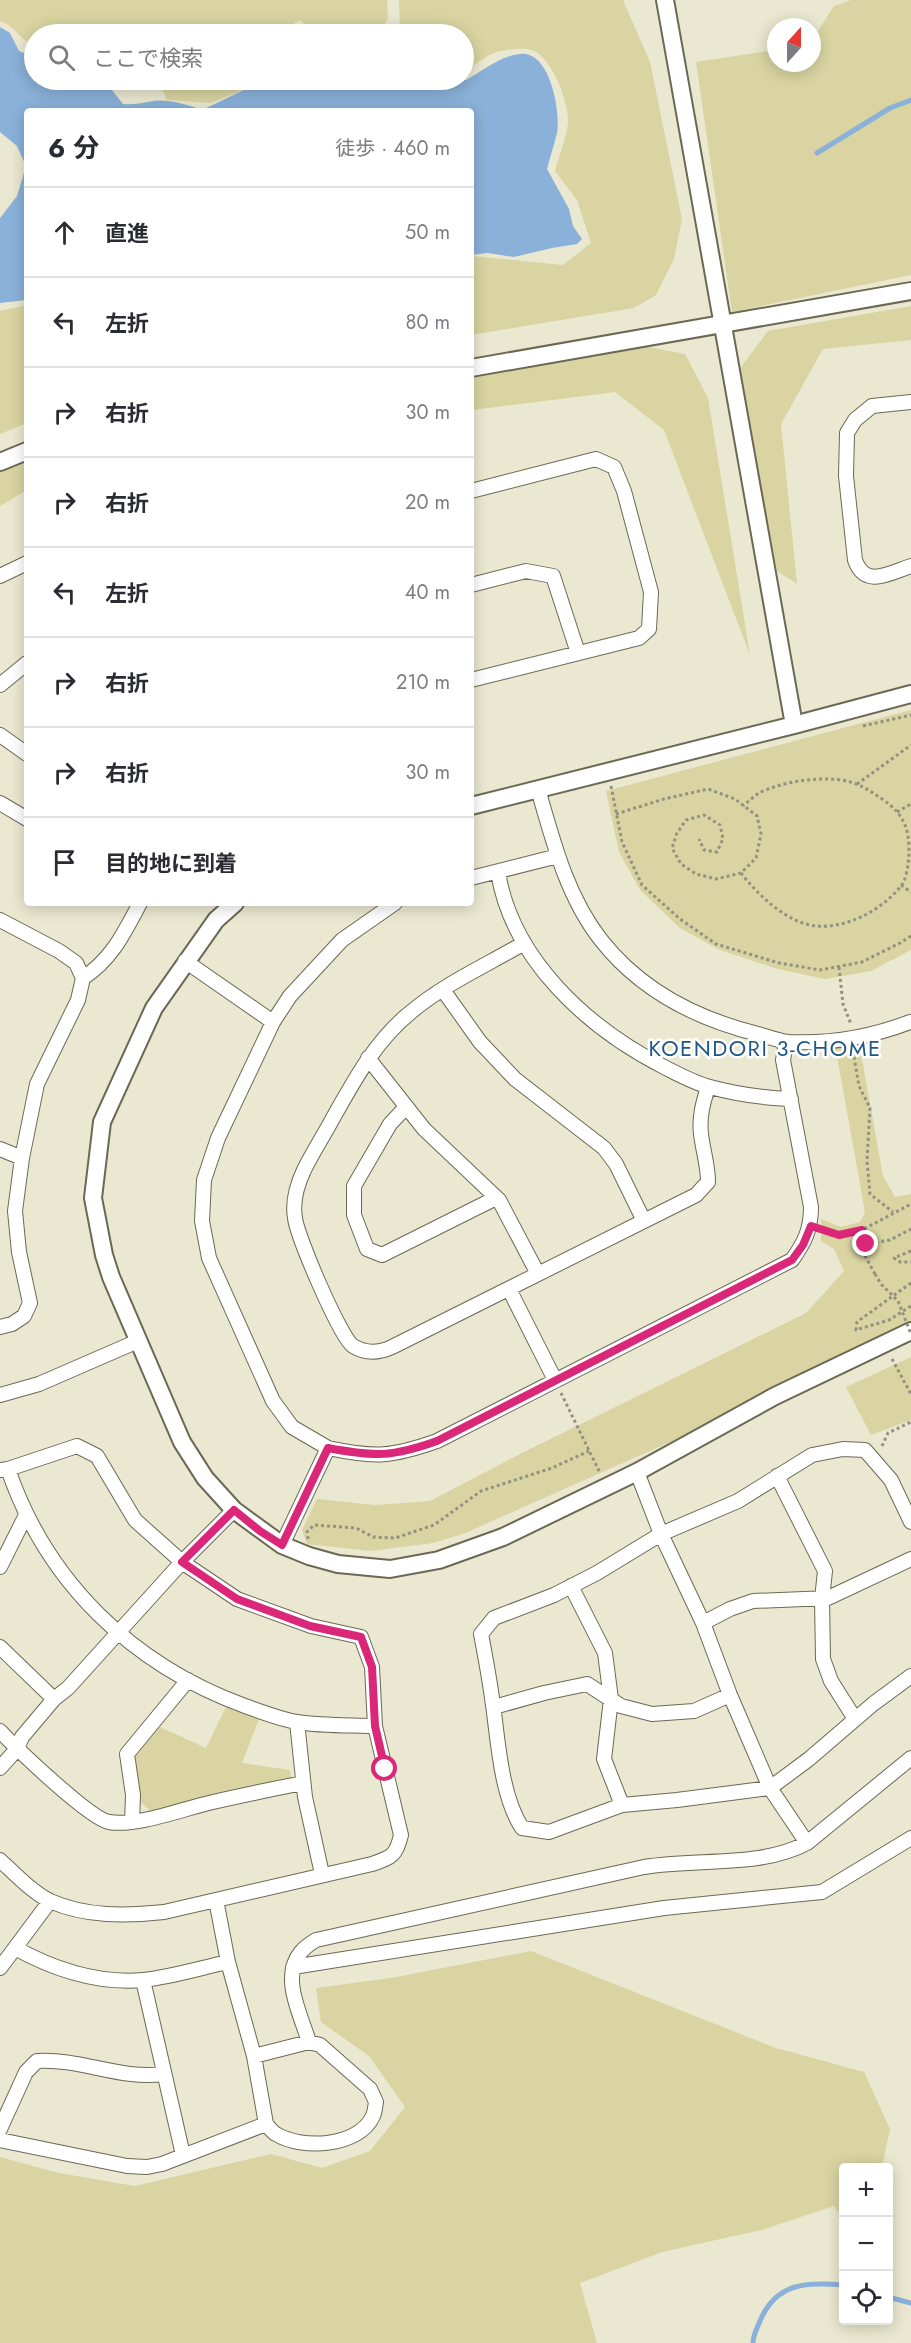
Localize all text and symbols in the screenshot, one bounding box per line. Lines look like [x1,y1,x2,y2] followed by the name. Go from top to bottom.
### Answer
[767,18,821,72] north arrow
[24,24,474,90] search box
[45,41,78,74] icon: search
[93,42,203,74] text: ここで検索
[48,129,99,167] text: 6 分
[335,134,450,163] text: 徒歩 · 460 m
[48,216,81,249] icon: ahead
[105,217,149,249] text: 直進
[405,218,450,247] text: 50 m
[48,306,81,339] icon: left
[105,307,149,339] text: 左折
[405,308,450,337] text: 80 m
[48,396,81,429] icon: right
[105,397,149,429] text: 右折
[405,398,450,427] text: 30 m
[48,486,81,519] icon: right
[105,487,149,519] text: 右折
[405,488,450,517] text: 20 m
[48,576,81,609] icon: left
[105,577,149,609] text: 左折
[405,578,450,607] text: 40 m
[48,666,81,699] icon: right
[105,667,149,699] text: 右折
[396,668,450,697] text: 210 m
[48,756,81,789] icon: right
[105,757,149,789] text: 右折
[405,758,450,787] text: 30 m
[48,846,81,879] icon: arrive
[105,847,237,879] text: 目的地に到着
[648,1032,882,1064] district label: KOENDORI 3-CHOME
[852,1230,878,1256] route end
[371,1755,397,1781] route start
[839,2163,893,2325] map controls
[839,2163,893,2217] button: +
[839,2217,893,2271] button: −
[839,2271,893,2325] button: locate

